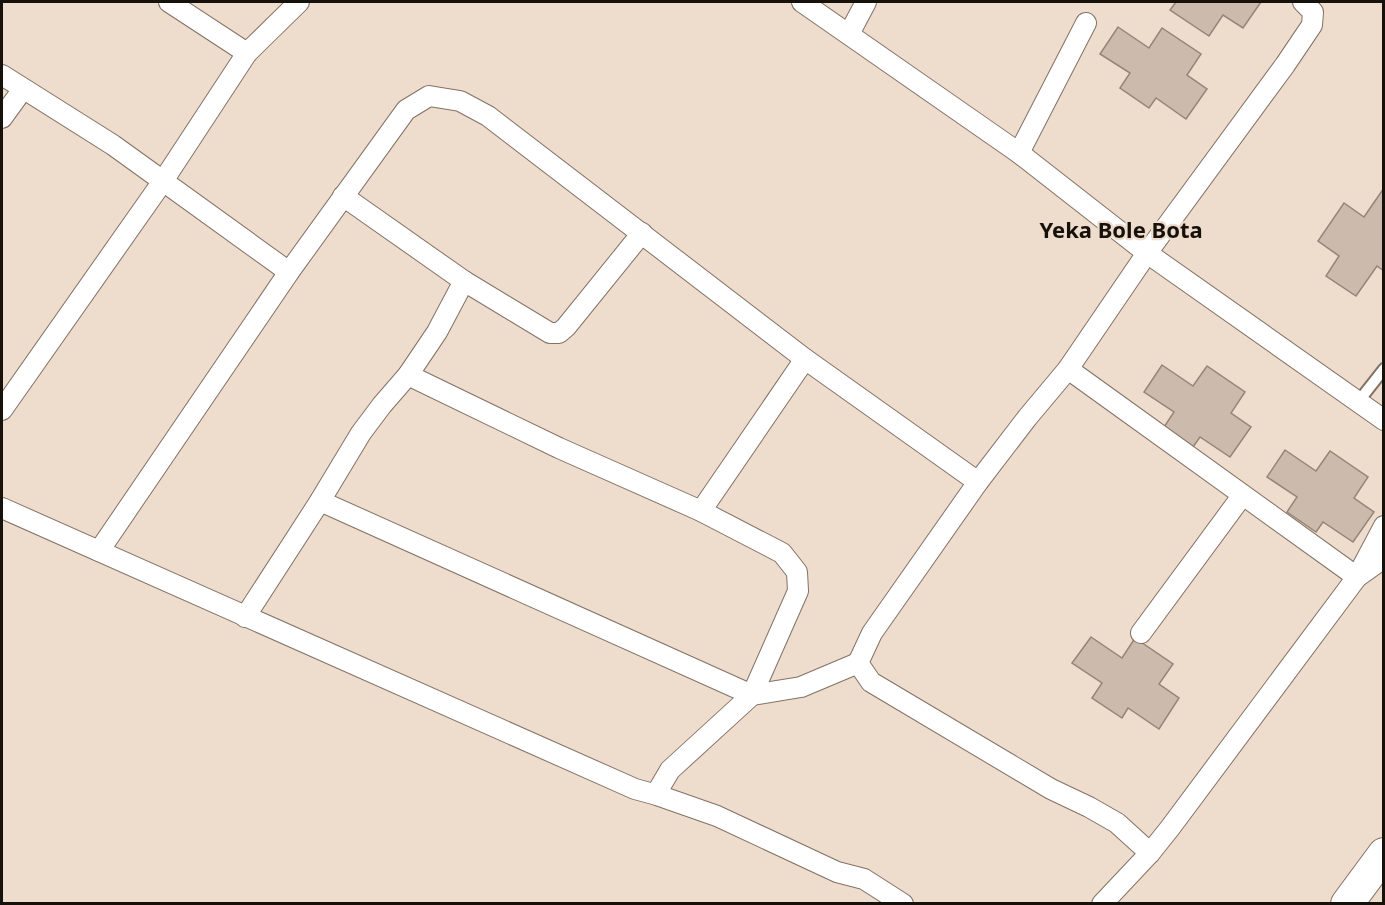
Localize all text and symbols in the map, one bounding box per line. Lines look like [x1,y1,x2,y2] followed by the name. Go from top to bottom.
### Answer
[1039,214,1203,244] district label: Yeka Bole Bota

